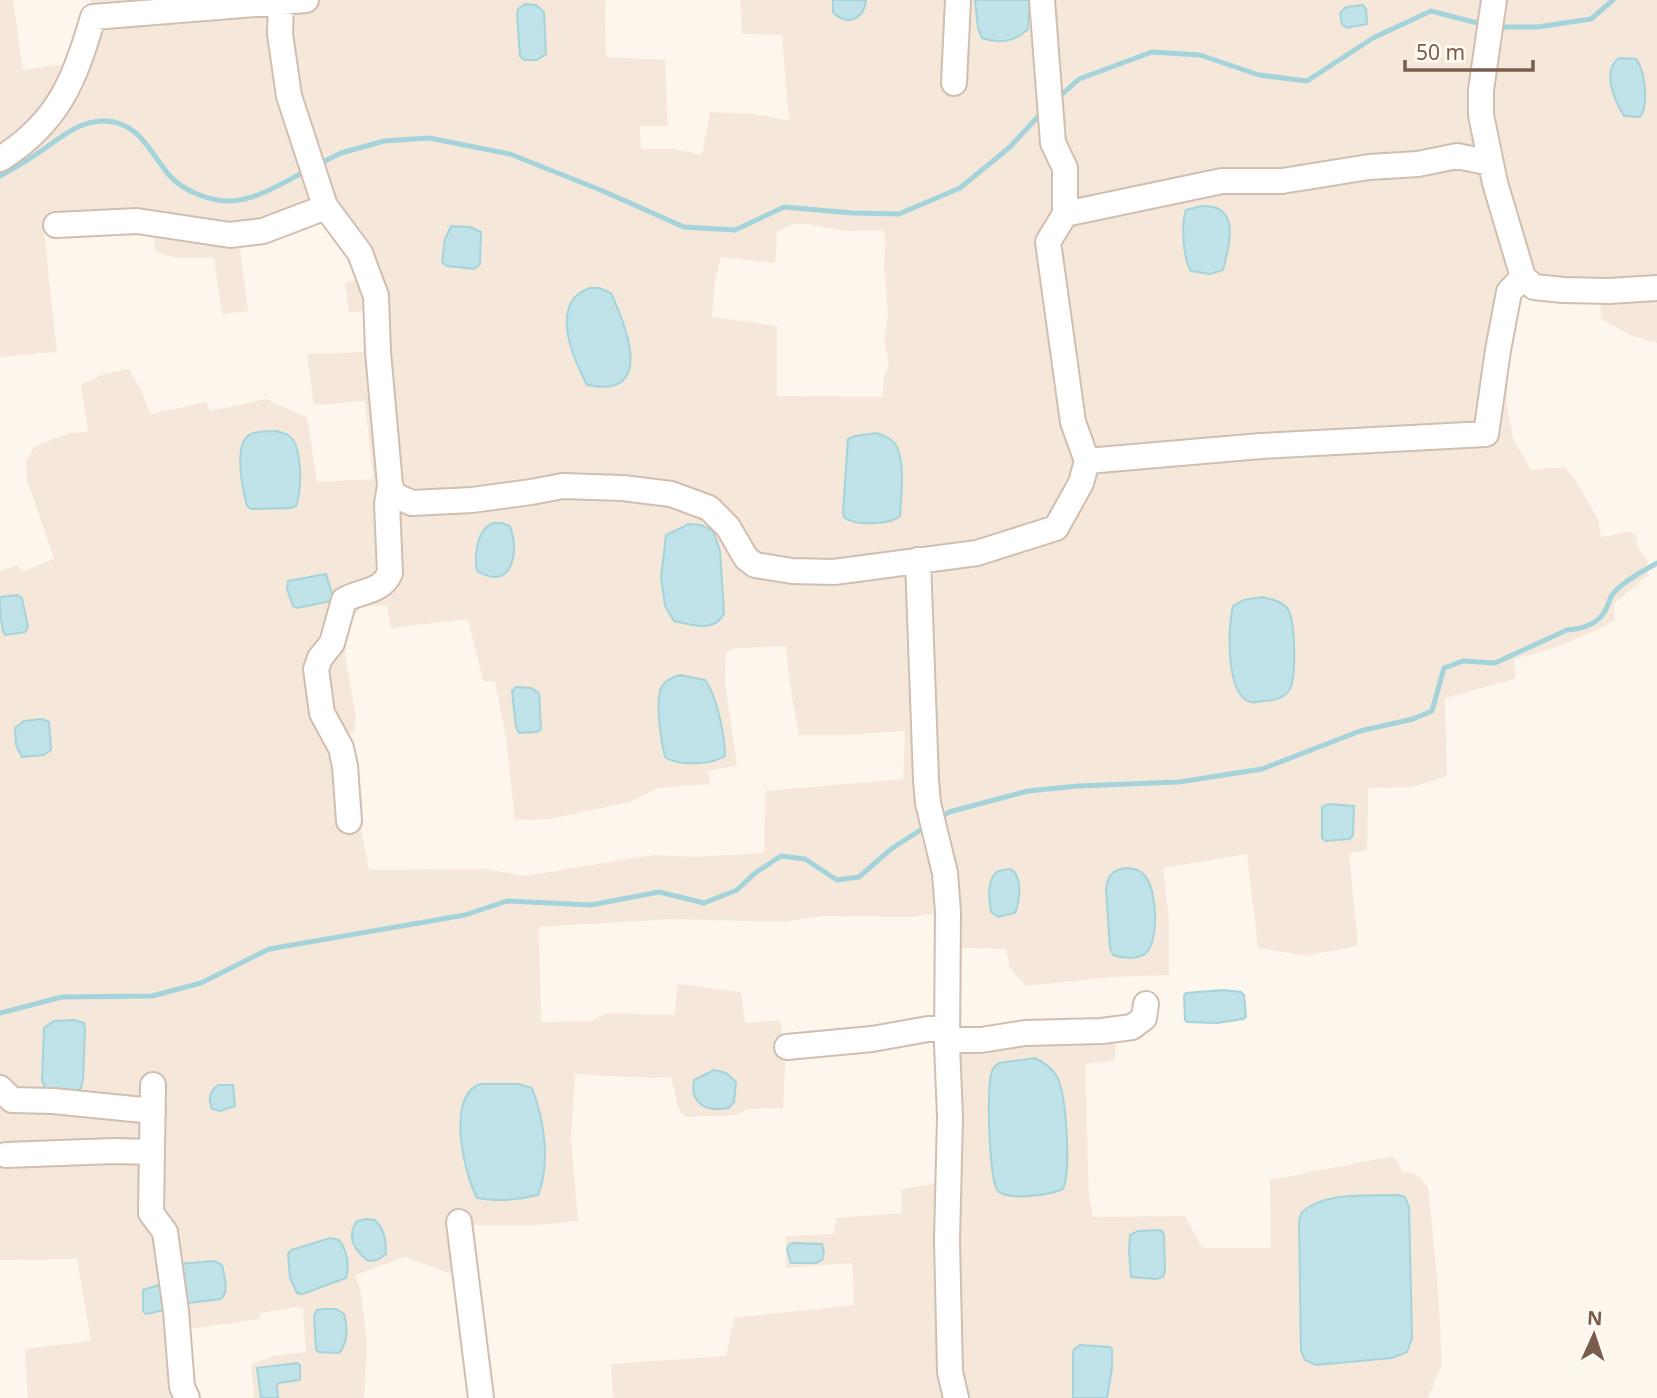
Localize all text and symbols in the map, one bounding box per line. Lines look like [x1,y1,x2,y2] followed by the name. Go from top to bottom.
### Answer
[1405,28,1533,72] scale bar
[1416,38,1465,66] text: 50 m
[1559,1300,1629,1370] north arrow
[1586,1305,1603,1331] text: N

